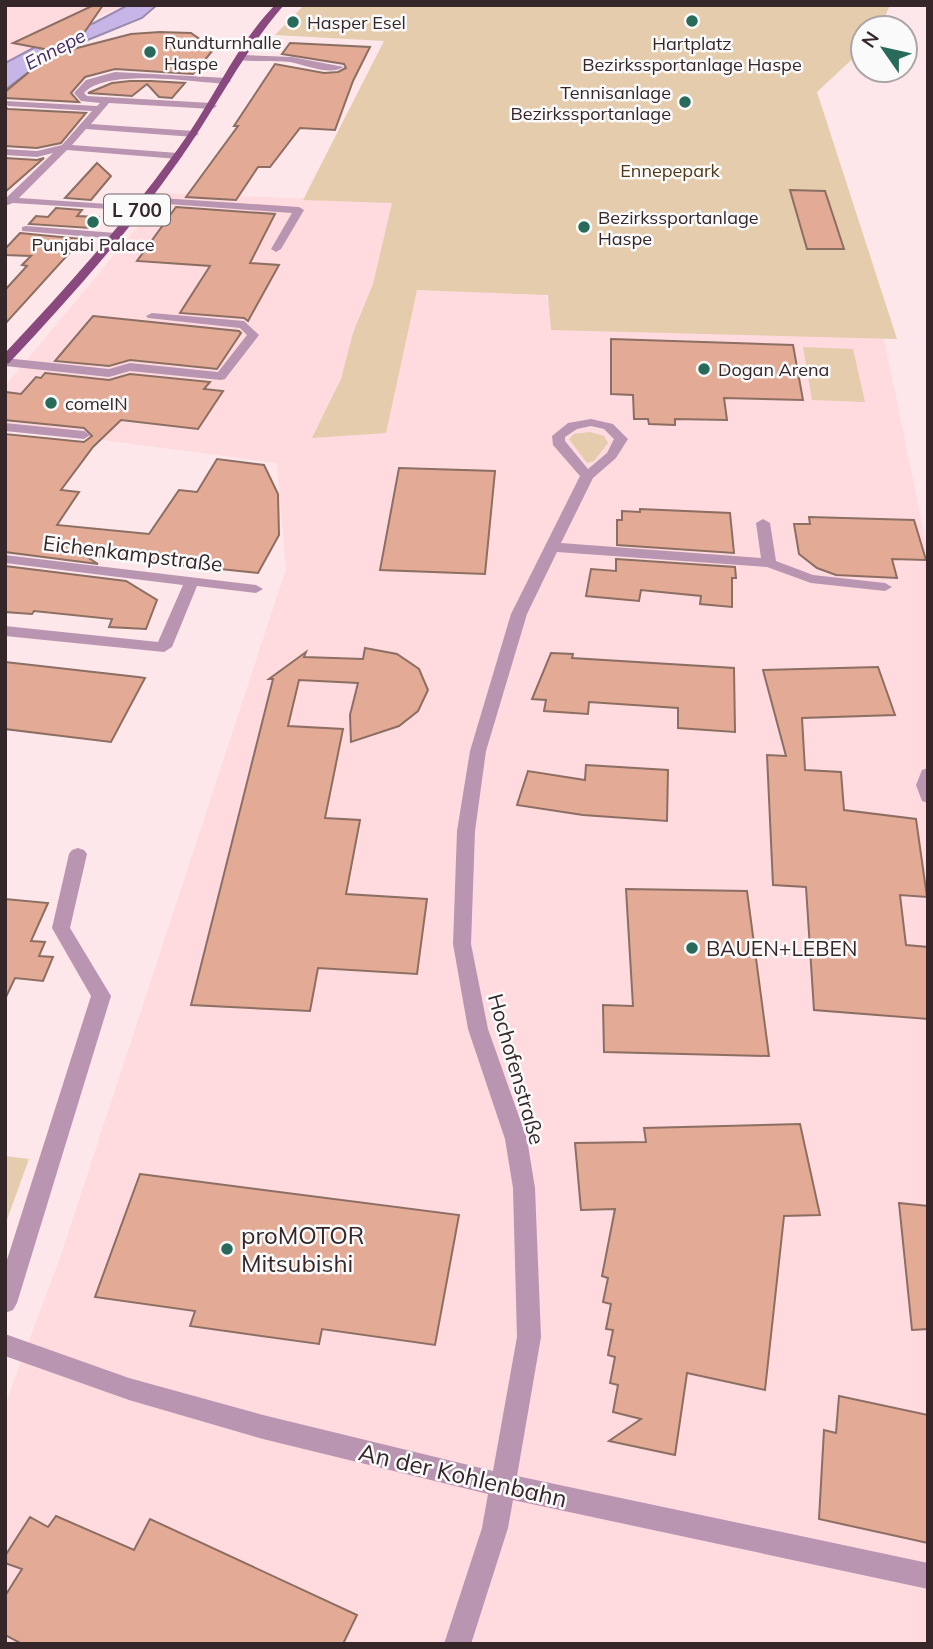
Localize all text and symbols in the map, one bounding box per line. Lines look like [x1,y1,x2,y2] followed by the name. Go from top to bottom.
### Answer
[307,11,406,34] place label: Hasper Esel
[684,13,700,29] marker: Hartplatz Bezirkssportanlage Haspe
[285,14,301,30] marker: Hasper Esel
[849,14,919,84] north arrow
[20,23,90,75] water label: Ennepe
[856,27,884,52] text: N
[164,31,282,75] place label: Rundturnhalle Haspe
[582,32,802,76] place label: Hartplatz Bezirkssportanlage Haspe
[142,44,158,60] marker: Rundturnhalle Haspe
[510,81,671,125] place label: Tennisanlage Bezirkssportanlage
[677,94,693,110] marker: Tennisanlage Bezirkssportanlage
[620,159,720,182] park label: Ennepepark
[104,194,170,226] road number: L 700
[598,206,759,250] place label: Bezirkssportanlage Haspe
[85,214,101,230] marker: Punjabi Palace
[576,219,592,235] marker: Bezirkssportanlage Haspe
[31,233,155,256] place label: Punjabi Palace
[718,358,829,381] place label: Dogan Arena
[696,361,712,377] marker: Dogan Arena
[65,392,128,415] place label: comeIN
[43,395,59,411] marker: comeIN
[42,529,224,577] street label: Eichenkampstraße
[706,935,858,961] place label: BAUEN+LEBEN
[684,940,700,956] marker: BAUEN+LEBEN
[483,991,551,1147] street label: Hochofenstraße
[241,1220,364,1278] place label: proMOTOR Mitsubishi
[219,1241,235,1257] marker: proMOTOR Mitsubishi
[356,1436,570,1514] street label: An der Kohlenbahn

